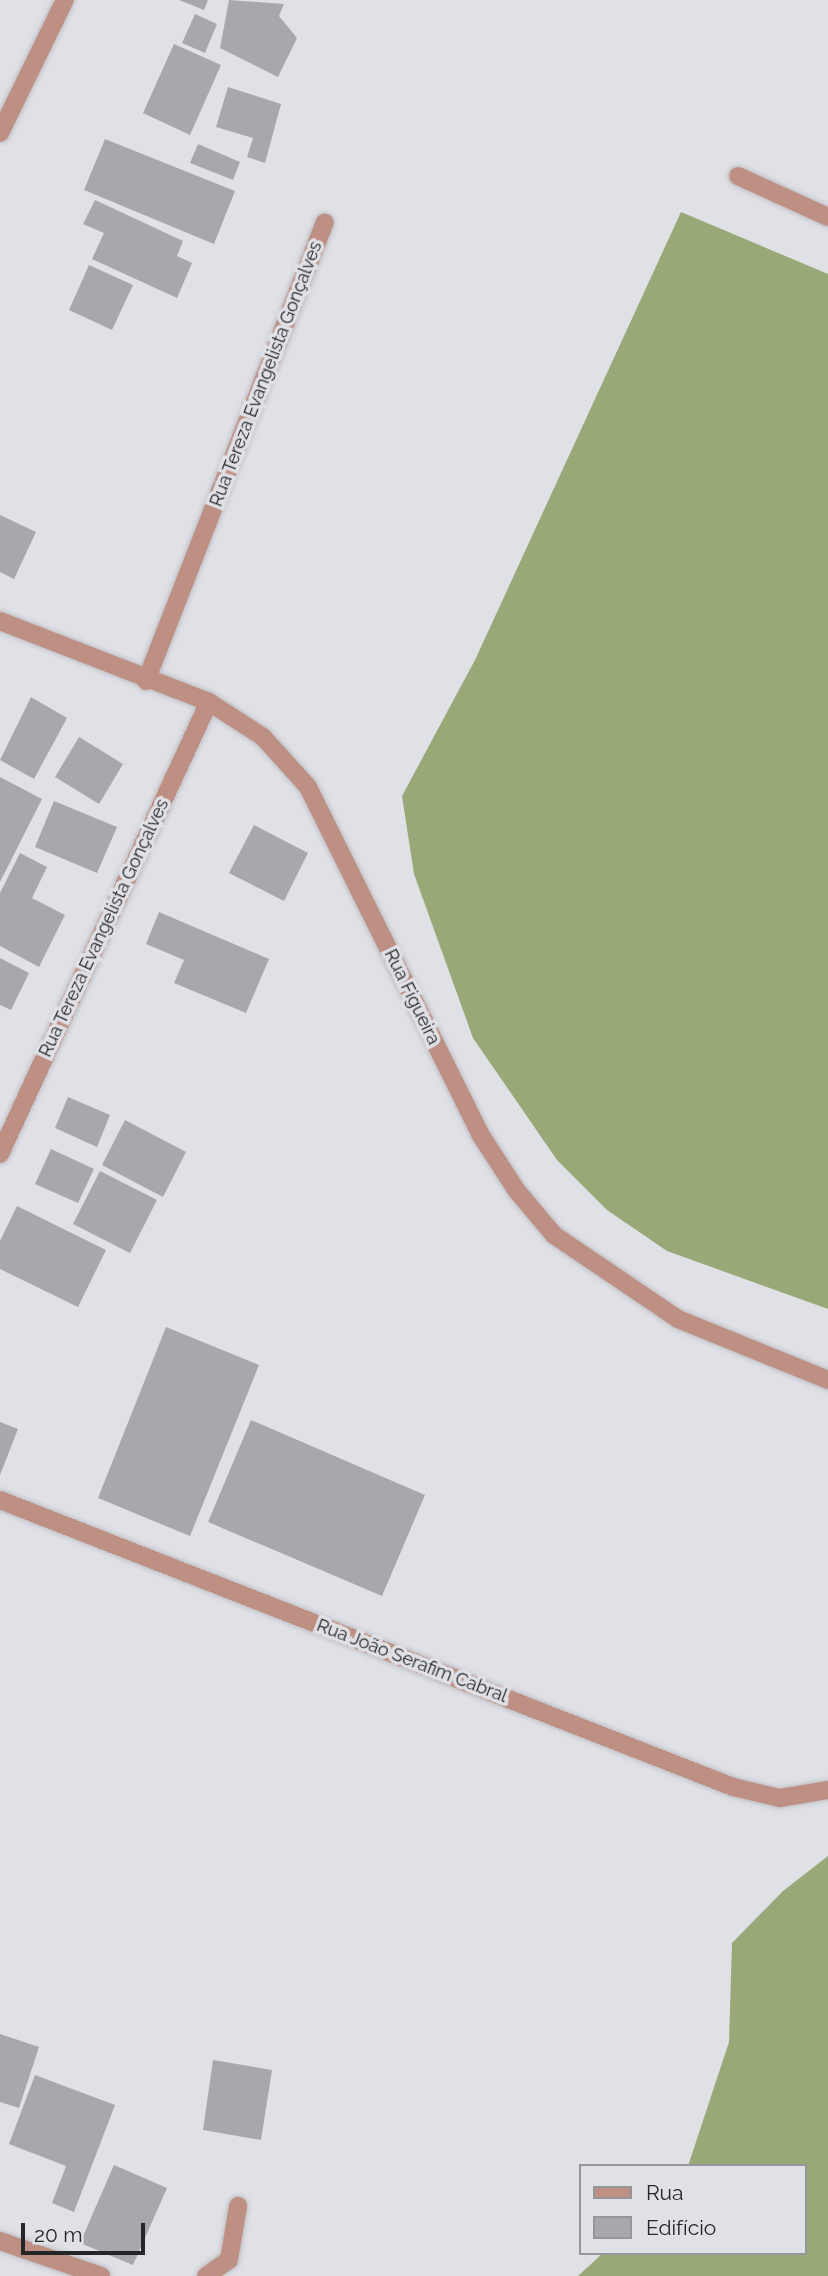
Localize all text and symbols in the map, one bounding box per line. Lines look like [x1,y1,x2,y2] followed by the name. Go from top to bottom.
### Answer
[205,238,327,510] street label: Rua Tereza Evangelista Gonçalves
[34,795,174,1061] street label: Rua Tereza Evangelista Gonçalves
[380,946,444,1048] street label: Rua Figueira
[313,1615,511,1707] street label: Rua João Serafim Cabral
[580,2164,807,2255] legend
[646,2180,683,2205] text: Rua
[24,2210,149,2254] scale bar
[646,2215,716,2240] text: Edifício
[34,2222,82,2247] text: 20 m

